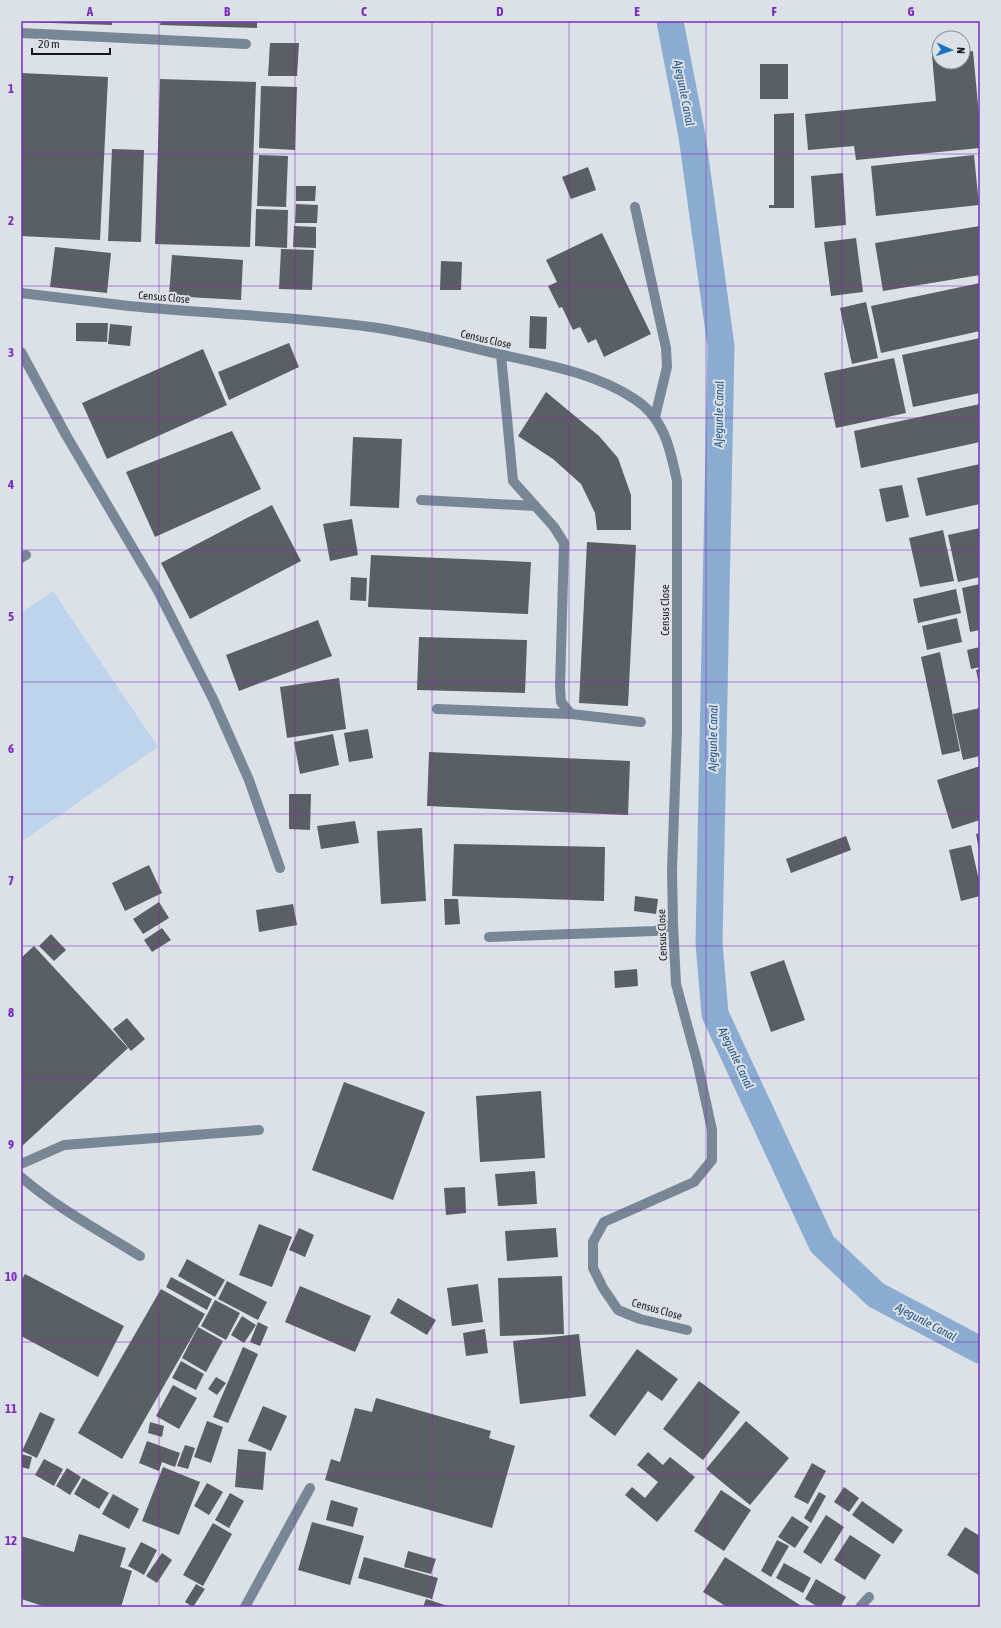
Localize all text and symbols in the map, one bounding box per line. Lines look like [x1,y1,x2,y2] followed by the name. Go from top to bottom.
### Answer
[86,4,94,19] text: A
[224,4,231,19] text: B
[361,4,367,19] text: C
[496,4,504,19] text: D
[634,4,640,19] text: E
[771,4,777,19] text: F
[908,4,915,19] text: G
[32,30,110,56] scale bar
[931,30,971,70] north arrow
[38,37,60,51] text: 20 m
[955,47,967,54] text: N
[671,58,697,127] water label: Ajegunle Canal
[8,81,14,96] text: 1
[8,213,14,228] text: 2
[138,289,190,305] street label: Census Close
[459,327,513,351] street label: Census Close
[8,345,14,360] text: 3
[711,380,727,449] water label: Ajegunle Canal
[7,477,14,492] text: 4
[659,584,671,636] street label: Census Close
[8,609,14,624] text: 5
[705,704,721,773] water label: Ajegunle Canal
[8,741,14,756] text: 6
[8,873,14,888] text: 7
[655,909,669,961] street label: Census Close
[8,1005,14,1020] text: 8
[715,1024,756,1091] water label: Ajegunle Canal
[8,1137,14,1152] text: 9
[5,1269,17,1284] text: 10
[631,1296,683,1322] street label: Census Close
[892,1300,959,1344] water label: Ajegunle Canal
[5,1401,17,1416] text: 11
[5,1533,17,1548] text: 12

